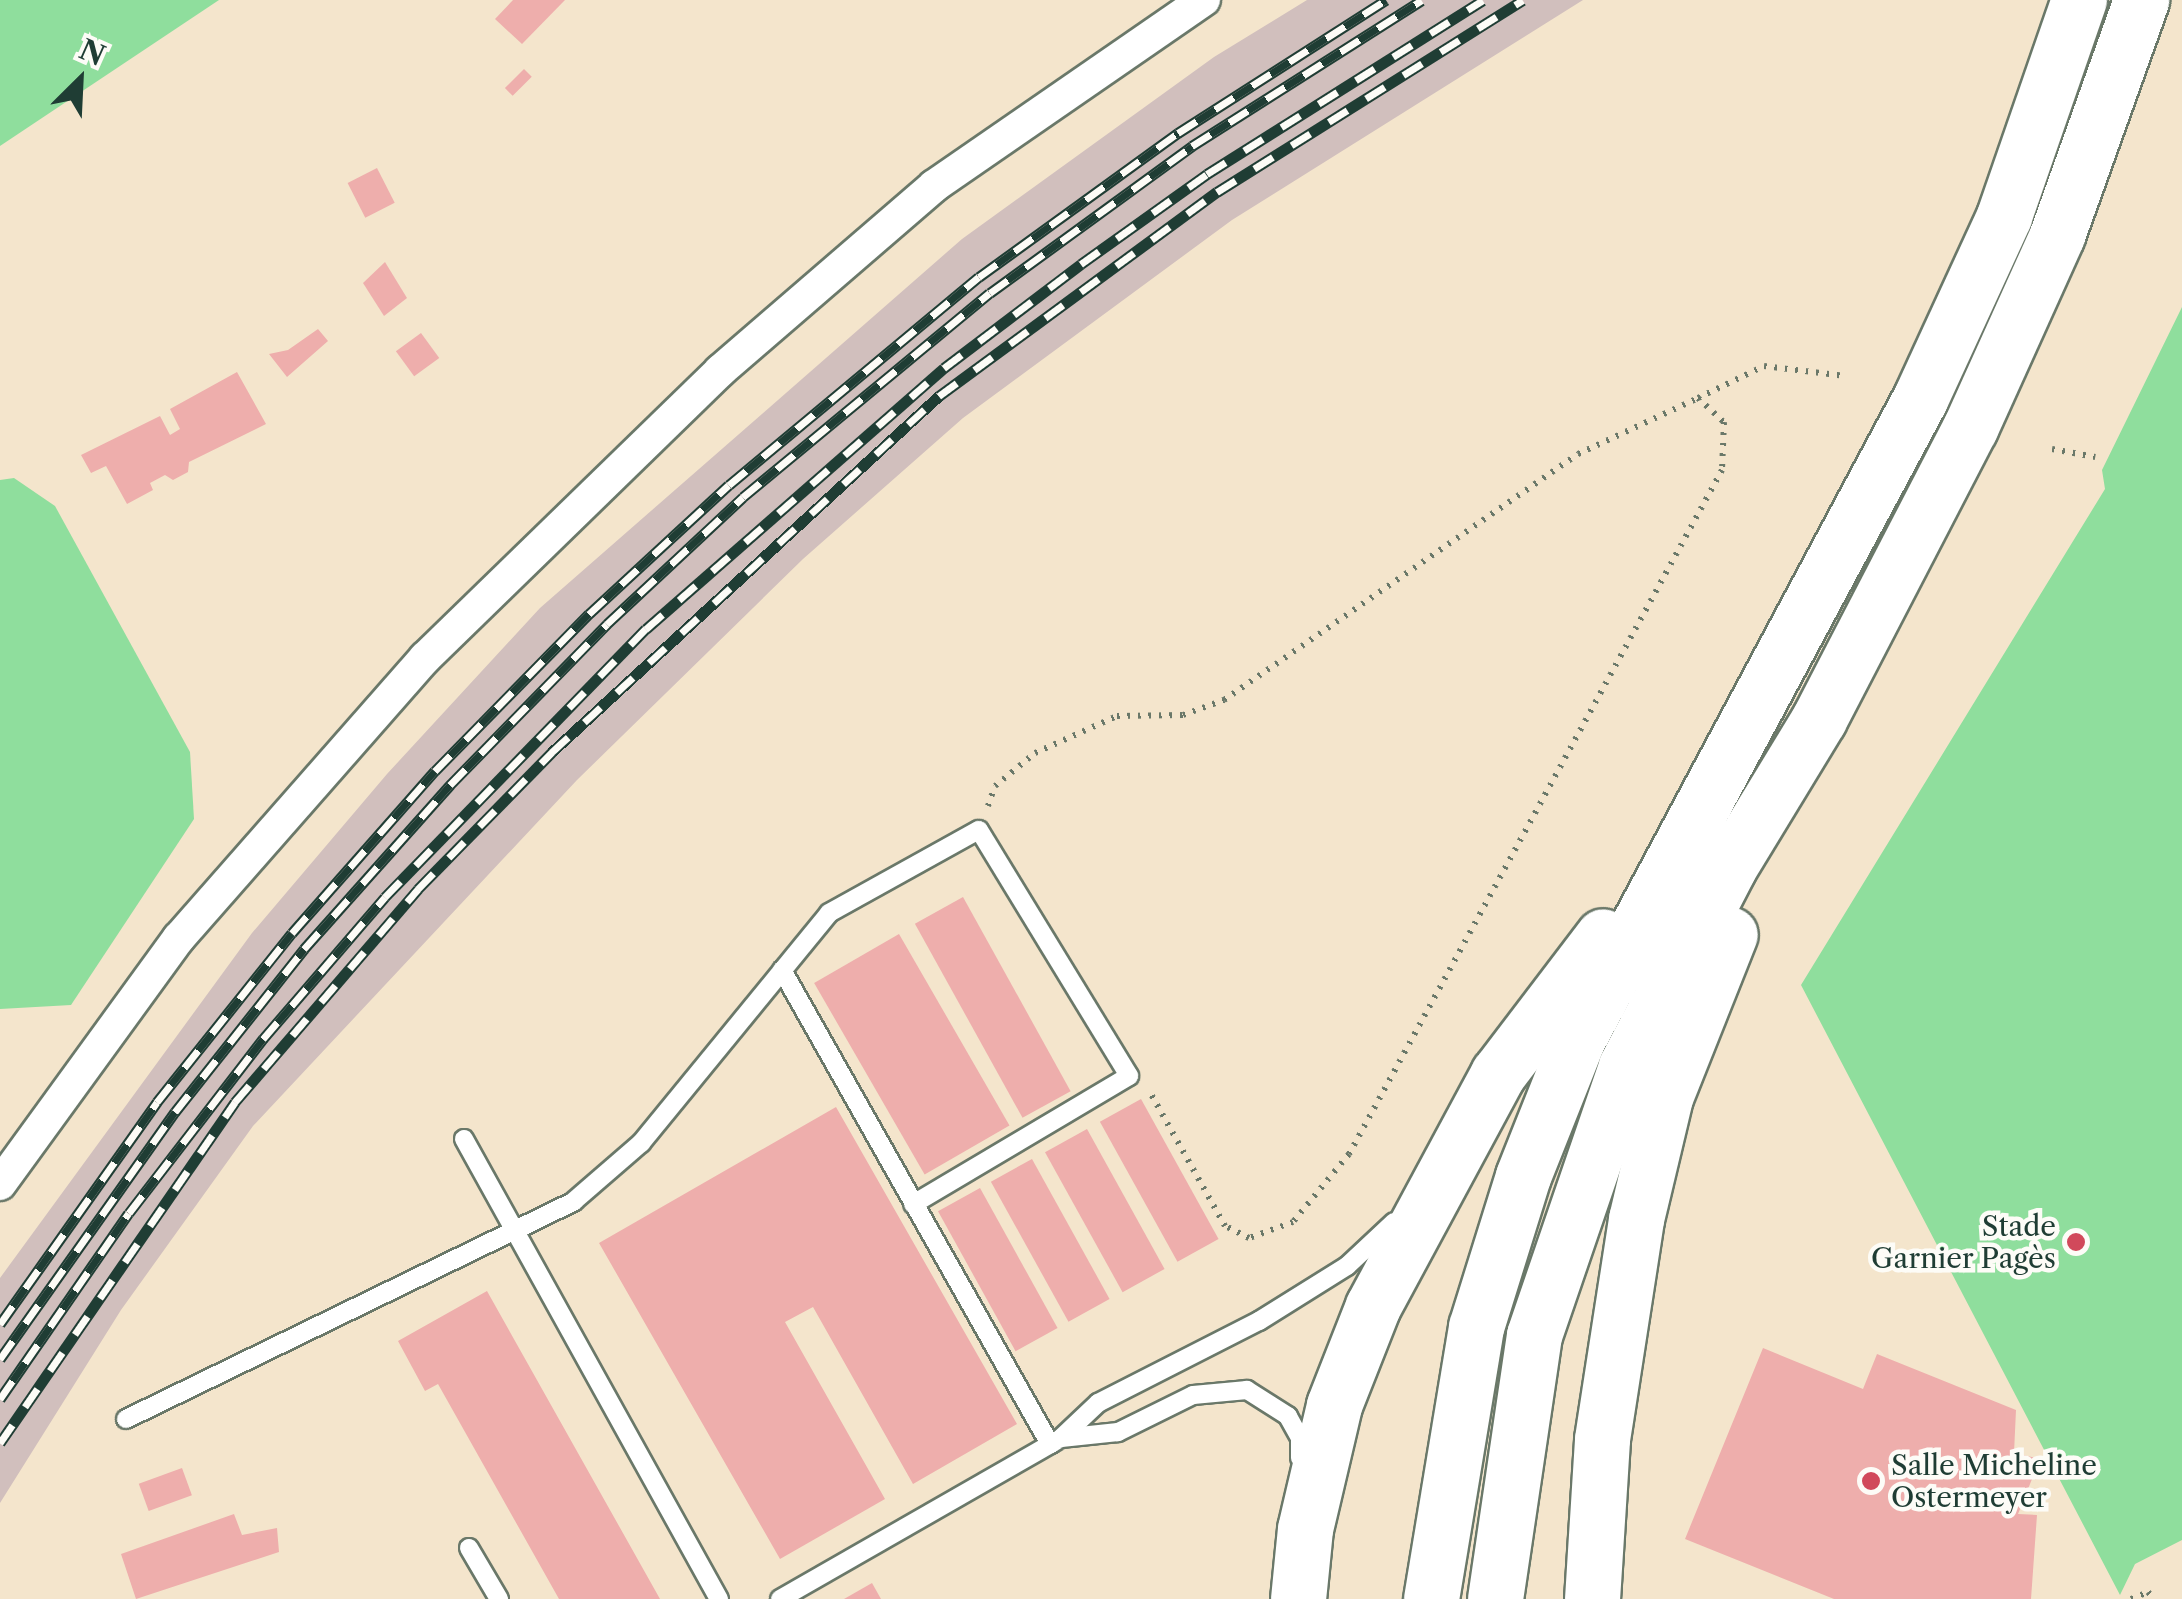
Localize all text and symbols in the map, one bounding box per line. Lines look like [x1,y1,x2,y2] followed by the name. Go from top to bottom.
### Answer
[30,30,130,130] north arrow
[74,32,110,73] text: N
[1871,1209,2056,1275] place label: Stade Garnier Pagès
[2065,1231,2087,1253] marker: Stade Garnier Pagès
[1891,1448,2097,1514] place label: Salle Micheline Ostermeyer
[1860,1470,1882,1492] marker: Salle Micheline Ostermeyer

